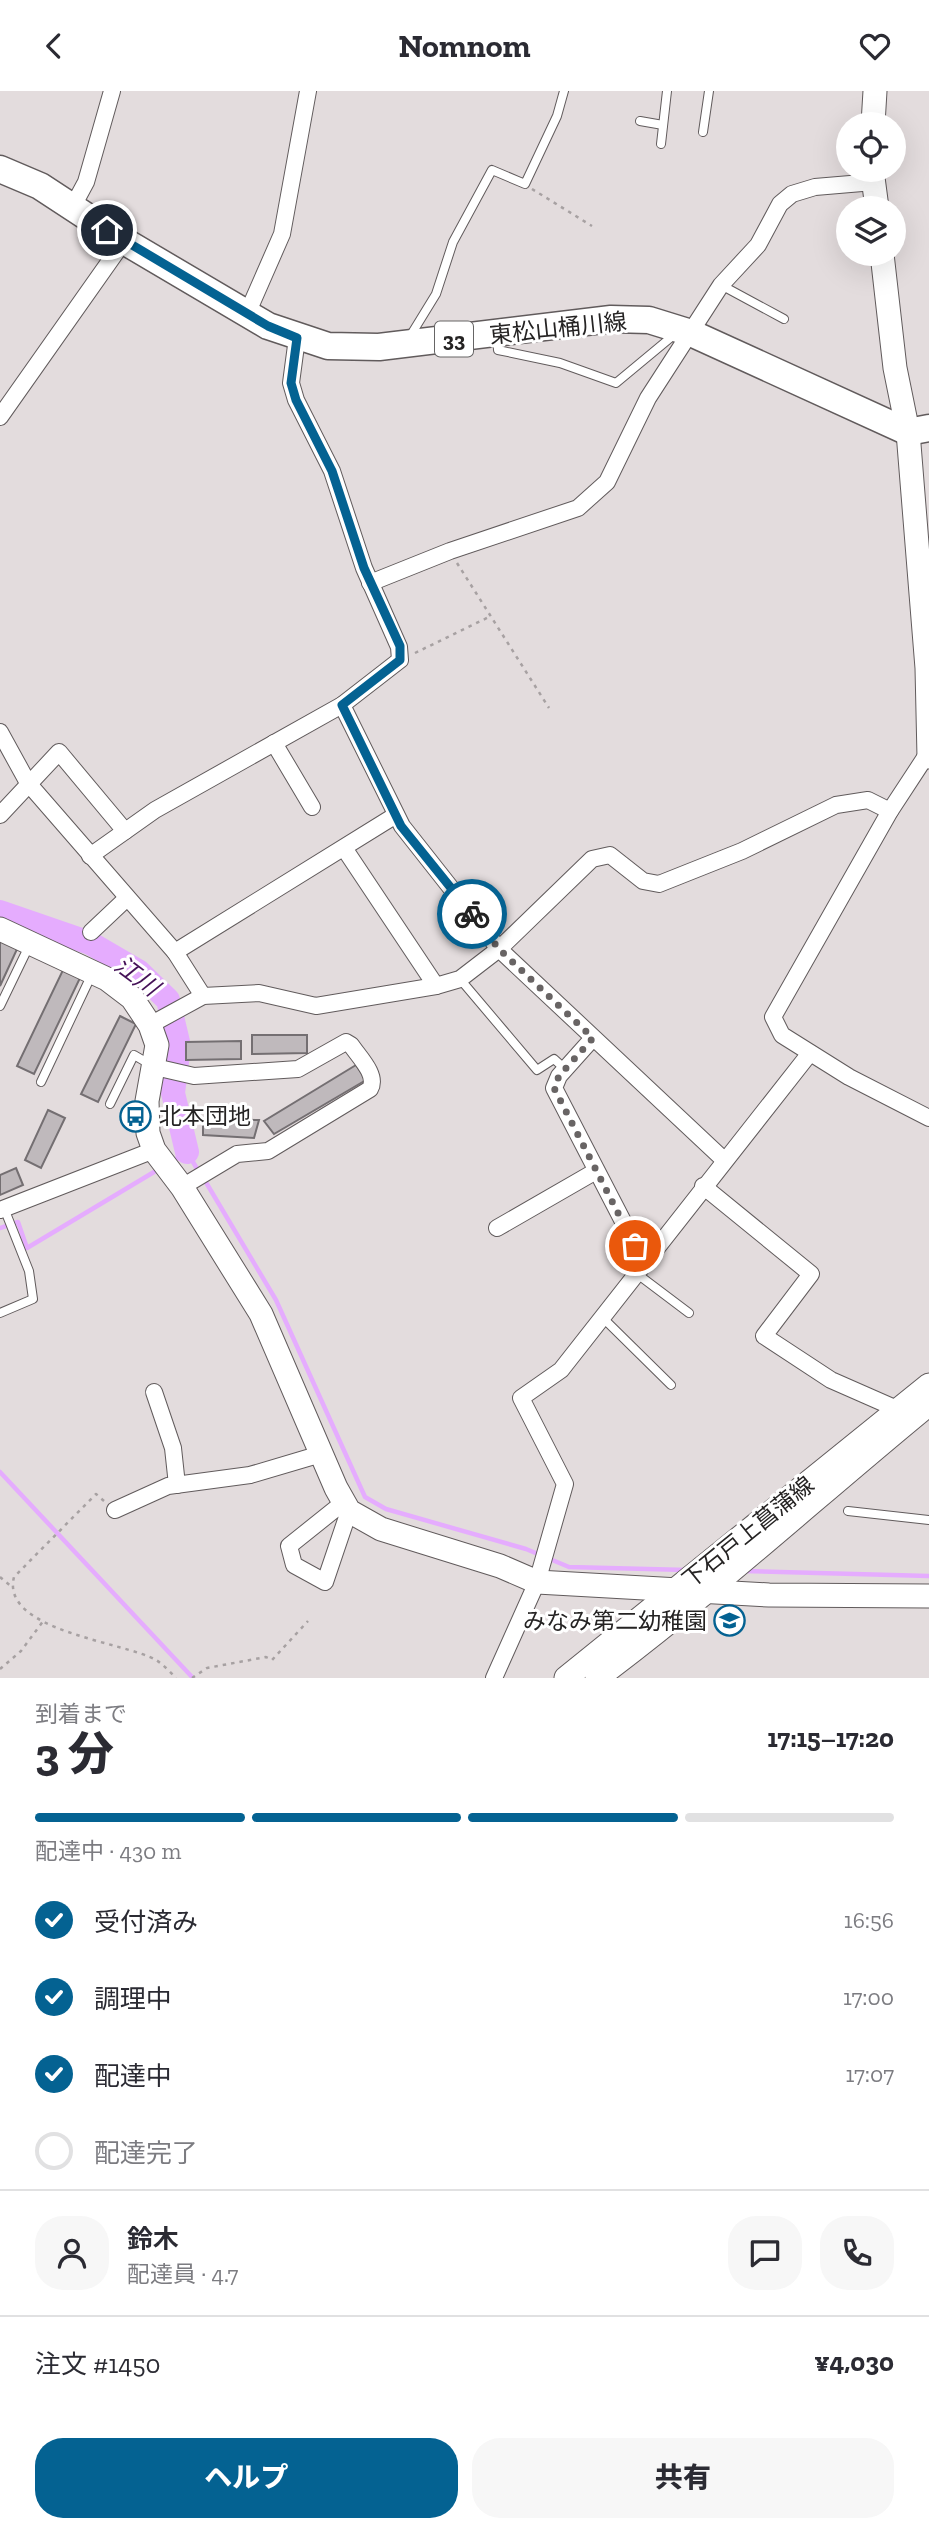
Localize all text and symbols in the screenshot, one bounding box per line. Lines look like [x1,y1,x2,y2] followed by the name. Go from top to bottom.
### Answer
[35,27,73,65] icon: back
[398,27,531,65] text: Nomnom
[856,27,894,65] icon: heart
[836,112,906,266] map controls
[836,112,906,182] button: locate
[836,196,906,266] button: layers
[77,200,137,260] pin
[88,211,126,249] icon: home
[488,307,628,349] street label: 東松山桶川線
[435,321,473,357] road number: 33
[437,879,507,949] courier
[453,895,491,933] icon: bike
[109,950,167,1004] water label: 江川
[119,1099,153,1133] bus stop icon: 北本団地
[159,1102,251,1130] place label: 北本団地
[605,1216,665,1276] pin
[616,1227,654,1265] icon: bag
[677,1470,819,1594] street label: 下石戸上菖蒲線
[713,1604,747,1638] school or university icon: みなみ第二幼稚園
[523,1607,707,1635] place label: みなみ第二幼稚園
[35,1700,127,1728] text: 到着まで
[767,1722,894,1754] text: 17:15–17:20
[35,1727,114,1782] text: 3 分
[35,1837,181,1865] text: 配達中 · 430 m
[35,1901,73,1939] icon: check
[94,1906,198,1938] text: 受付済み
[844,1906,894,1934] text: 16:56
[35,1978,73,2016] icon: check
[94,1983,172,2015] text: 調理中
[843,1983,894,2011] text: 17:00
[35,2055,73,2093] icon: check
[94,2060,172,2092] text: 配達中
[845,2060,894,2088] text: 17:07
[94,2137,198,2169] text: 配達完了
[35,2216,109,2290] button: person
[728,2216,802,2290] button: chat
[820,2216,894,2290] button: phone
[127,2223,179,2255] text: 鈴木
[127,2260,238,2288] text: 配達員 · 4.7
[814,2346,894,2378] text: ¥4,030
[35,2348,161,2380] text: 注文 #1450
[35,2438,458,2518] button: ヘルプ
[472,2438,894,2518] button: 共有

